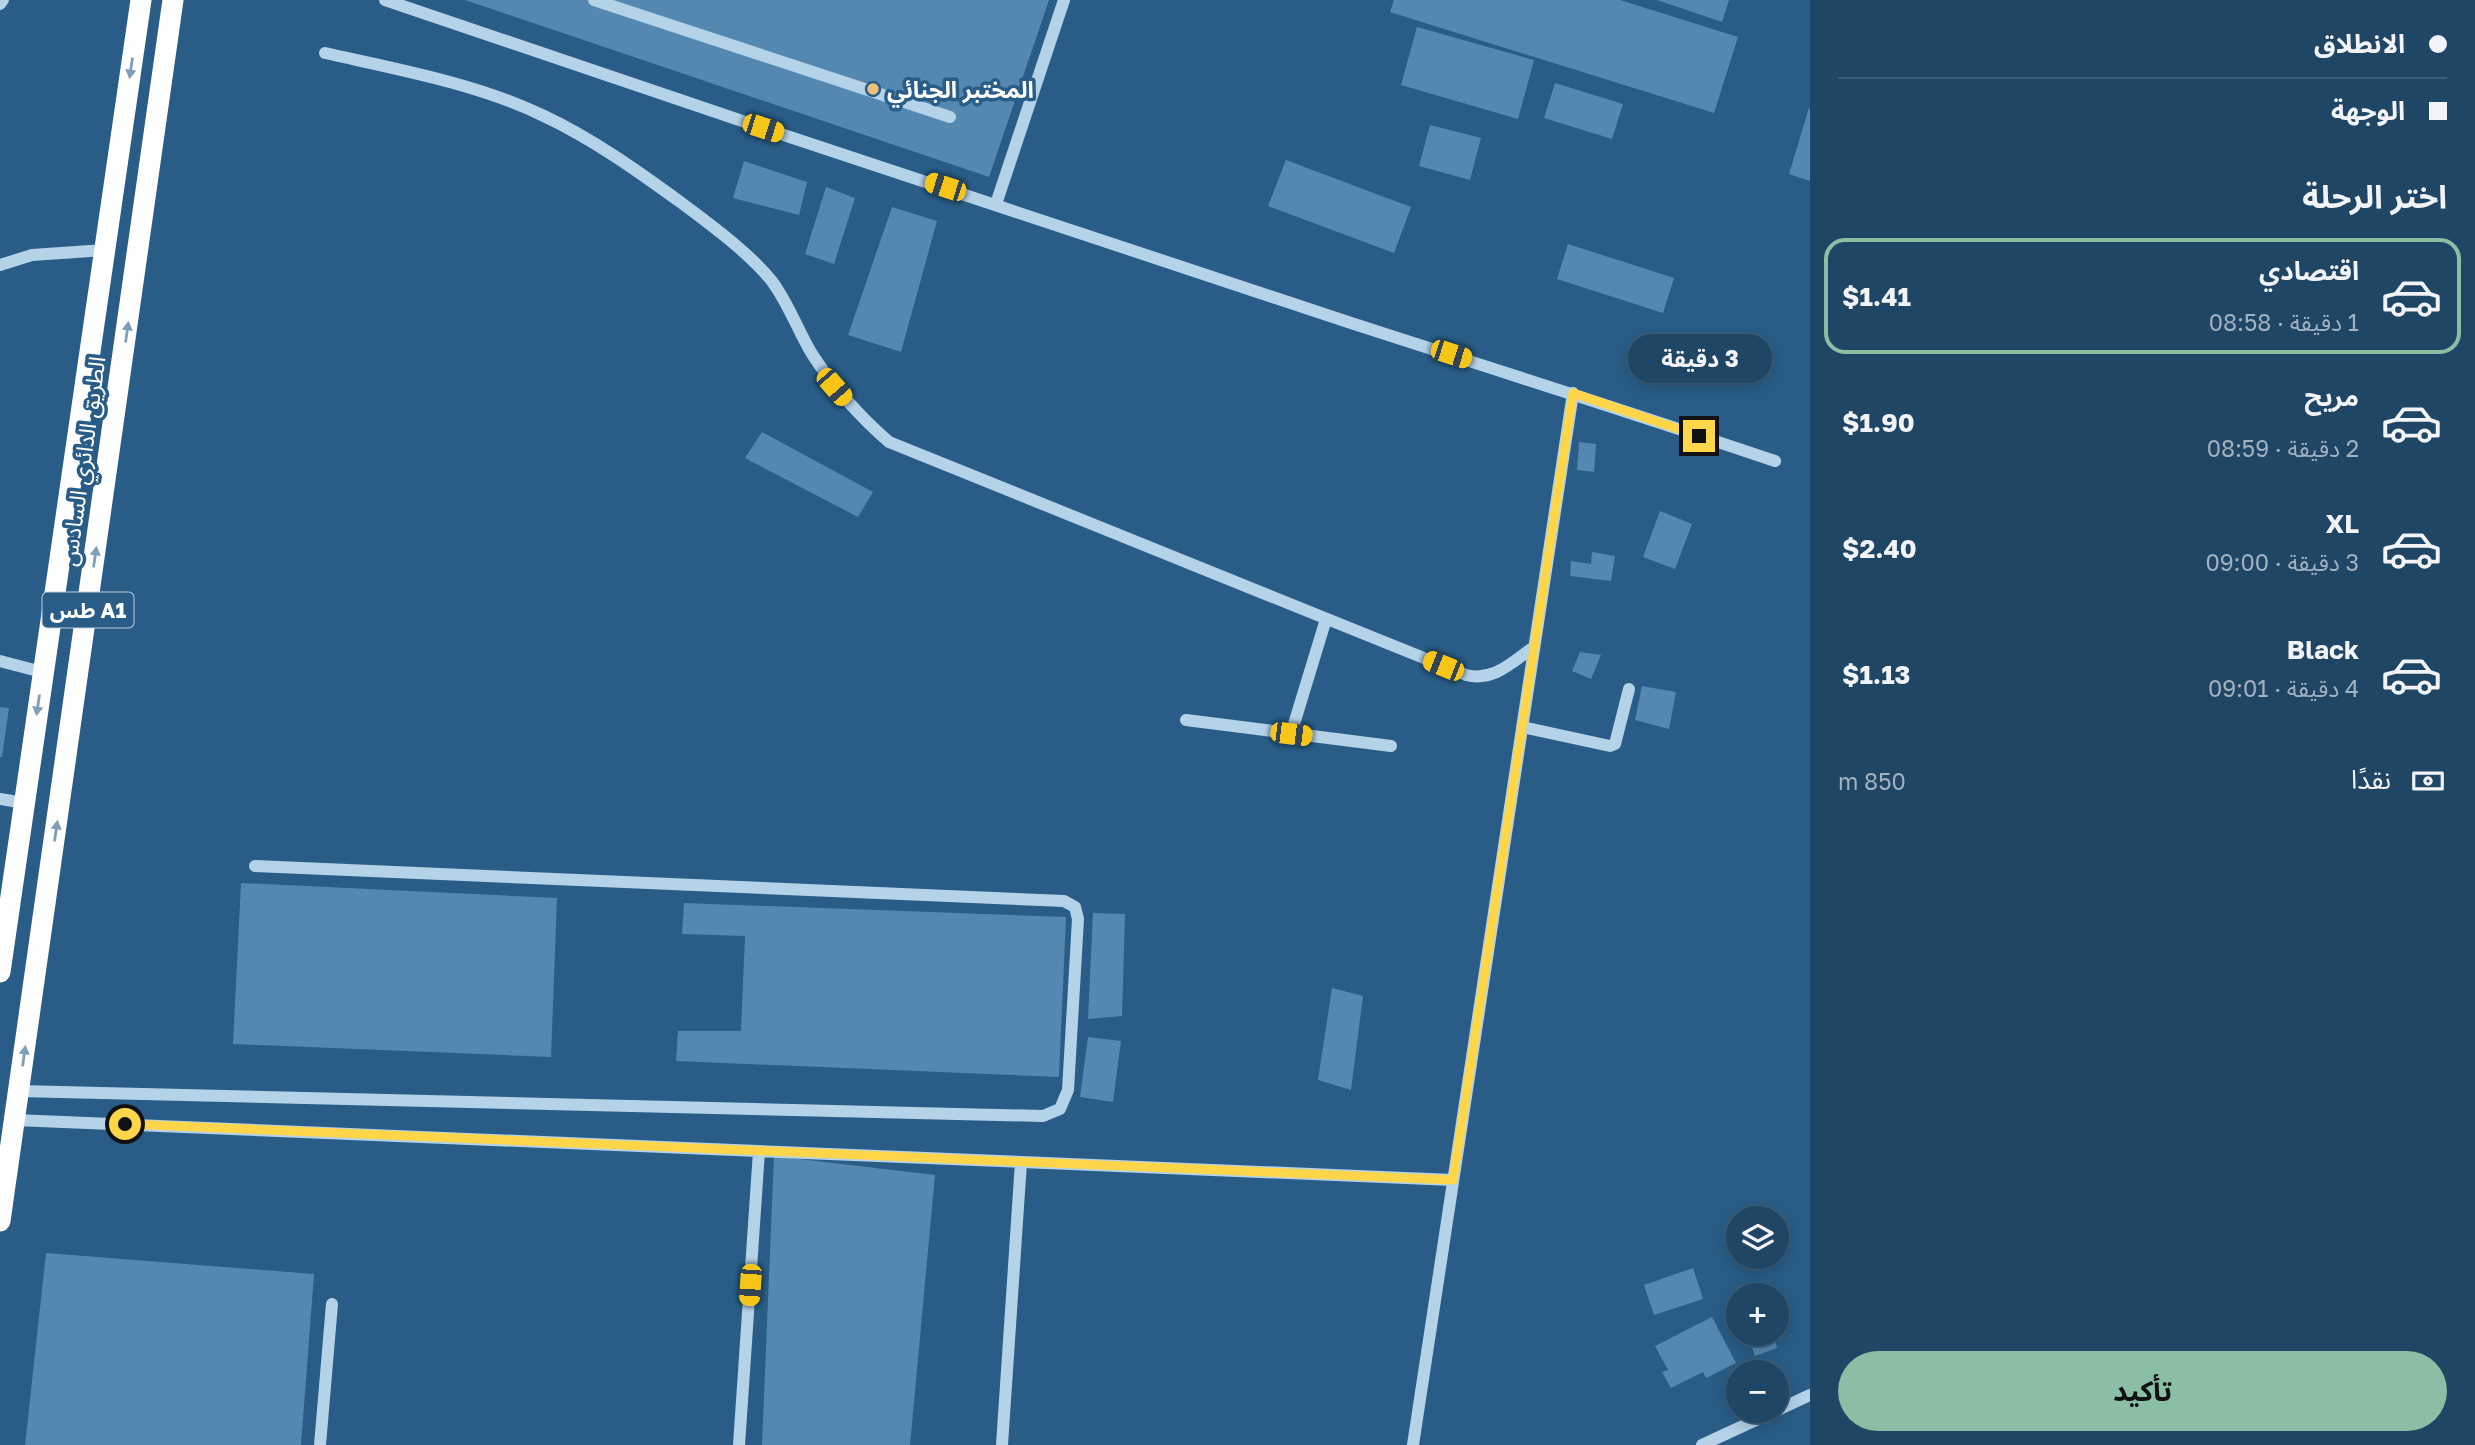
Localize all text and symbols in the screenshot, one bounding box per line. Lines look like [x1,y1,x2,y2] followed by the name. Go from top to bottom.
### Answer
[2314,28,2405,59] text: الانطلاق
[126,57,137,79] one-way arrow
[887,75,1034,108] place label: المختبر الجنائي
[865,81,881,97] marker: المختبر الجنائي
[2331,95,2405,126] text: الوجهة
[740,112,787,144] car
[922,171,969,203] car
[2302,177,2447,215] text: اختر الرحلة
[2259,255,2359,286] text: اقتصادي
[2380,265,2443,328] icon: car
[1842,281,1911,312] text: $1.41
[2209,308,2359,336] text: 1 دقيقة · 08:58
[121,321,132,343] one-way arrow
[1627,334,1771,384] callout: 3 دقيقة
[1428,338,1475,370] car
[1661,344,1739,372] text: 3 دقيقة
[53,354,115,568] street label: الطريق الدائري السادس
[813,364,856,410] car
[2304,381,2359,412] text: مريح
[2380,391,2443,454] icon: car
[1842,407,1915,438] text: $1.90
[1683,420,1715,452] route end
[2207,434,2359,462] text: 2 دقيقة · 08:59
[2325,508,2359,539] text: XL
[2380,517,2443,580] icon: car
[1842,533,1917,564] text: $2.40
[90,546,101,568] one-way arrow
[2205,548,2359,576] text: 3 دقيقة · 09:00
[42,592,134,628] road number: طس A1
[2287,634,2359,665] text: Black
[2380,643,2443,706] icon: car
[1420,648,1467,684] car
[1842,659,1910,690] text: $1.13
[2208,674,2359,702] text: 4 دقيقة · 09:01
[32,694,43,716] one-way arrow
[1269,721,1314,747] car
[2409,762,2447,800] icon: cash
[2351,764,2391,795] text: نقدًا
[1838,767,1906,795] text: 850 m
[51,820,62,842] one-way arrow
[19,1045,30,1067] one-way arrow
[109,1108,141,1140] route start
[1726,1206,1789,1423] map controls
[1726,1206,1789,1269] button: layers
[739,1263,762,1307] car
[1726,1283,1789,1346] button: +
[1838,1351,2447,1431] button: تأكيد
[1726,1360,1789,1423] button: −

